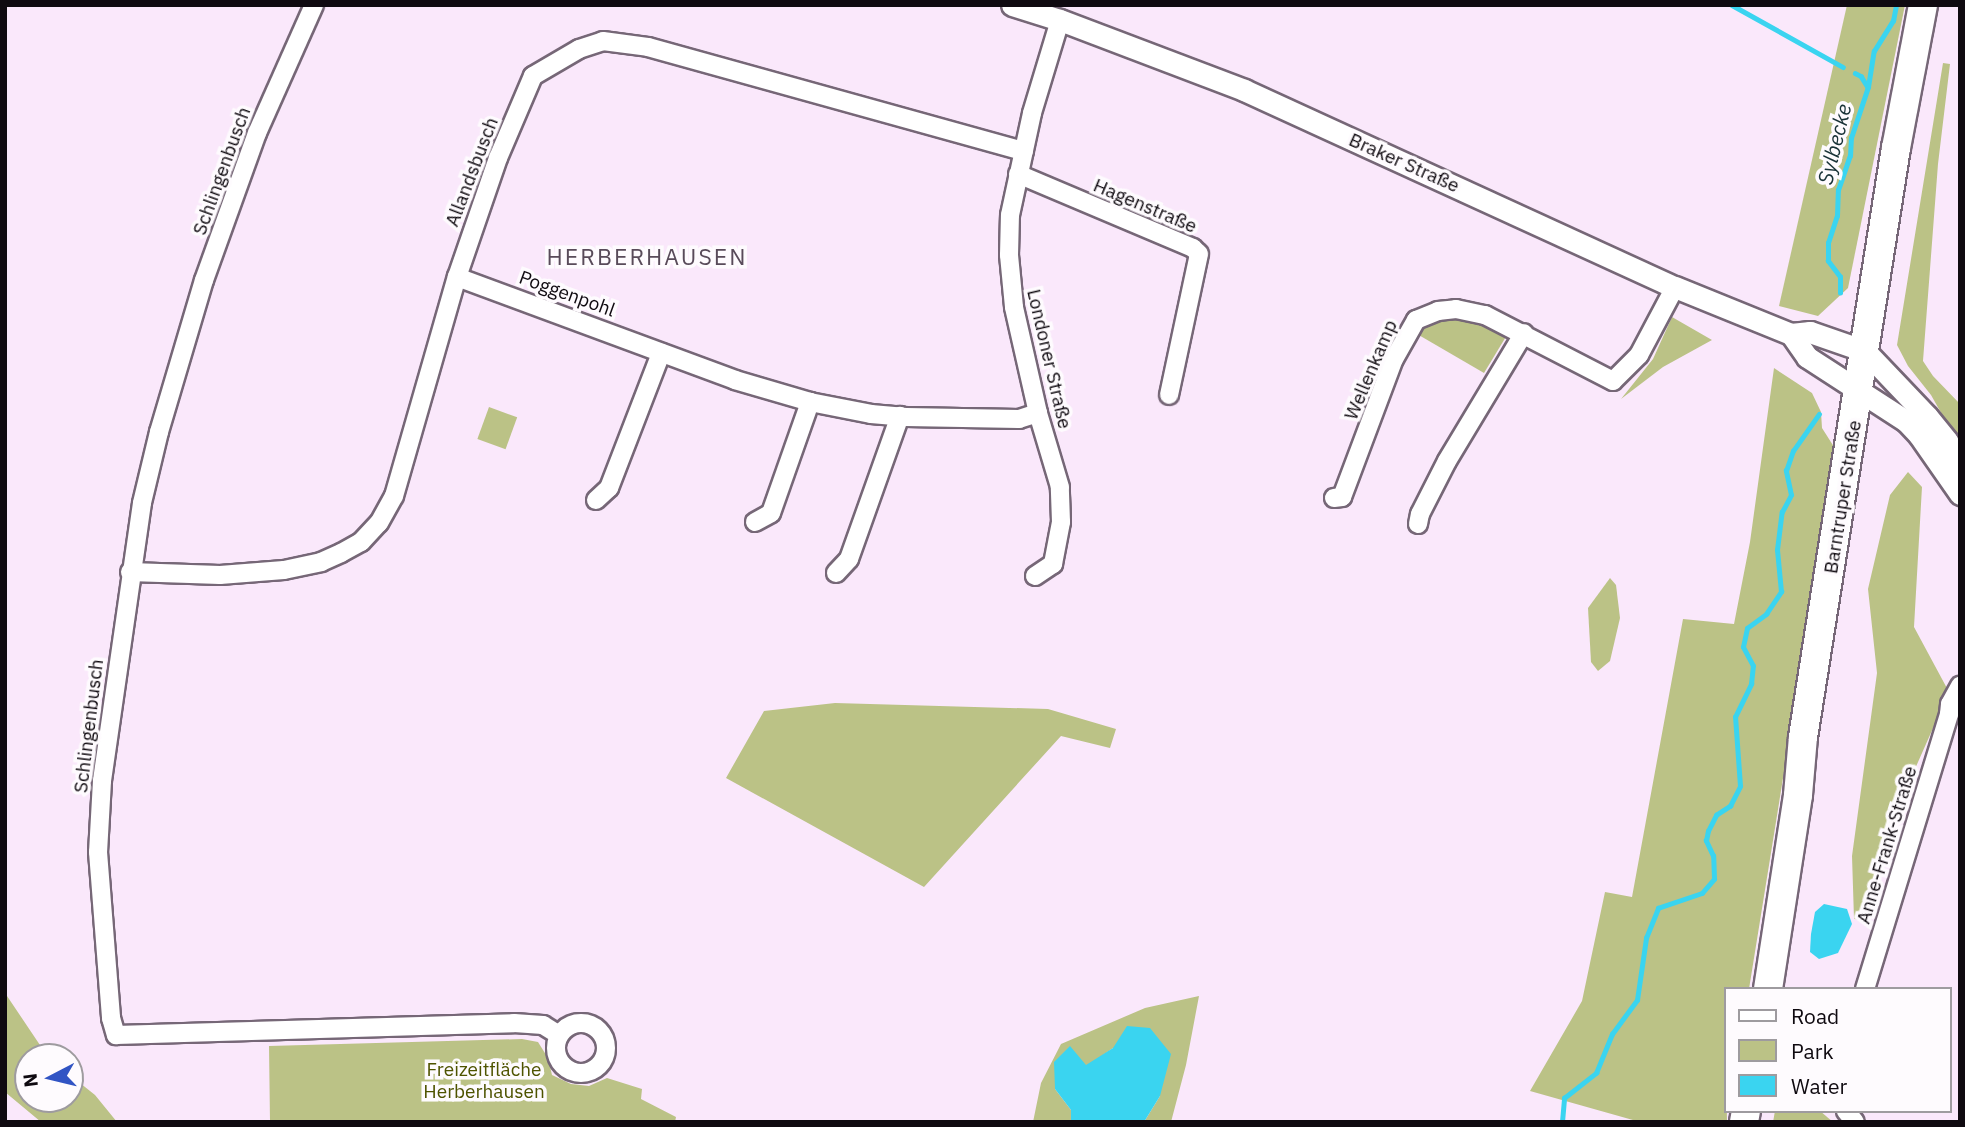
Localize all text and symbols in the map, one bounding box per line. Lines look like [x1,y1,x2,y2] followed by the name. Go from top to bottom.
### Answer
[1812,101,1856,187] water label: Sylbecke
[188,104,256,238] street label: Schlingenbusch
[441,114,503,230] street label: Allandsbusch
[1345,129,1463,197] street label: Braker Straße
[1090,174,1200,238] street label: Hagenstraße
[548,242,746,270] district label: HERBERHAUSEN
[516,266,618,322] street label: Poggenpohl
[1022,287,1076,431] street label: Londoner Straße
[1340,317,1402,423] street label: Wellenkamp
[1820,419,1866,575] street label: Barntruper Straße
[69,658,109,794] street label: Schlingenbusch
[1852,763,1922,927] street label: Anne-Frank-Straße
[1724,987,1951,1113] legend
[1791,1002,1839,1030] text: Road
[1791,1037,1834,1065] text: Park
[14,1043,84,1113] north arrow
[423,1059,545,1103] park label: Freizeitfläche Herberhausen
[17,1072,43,1089] text: N
[1791,1072,1847,1100] text: Water

